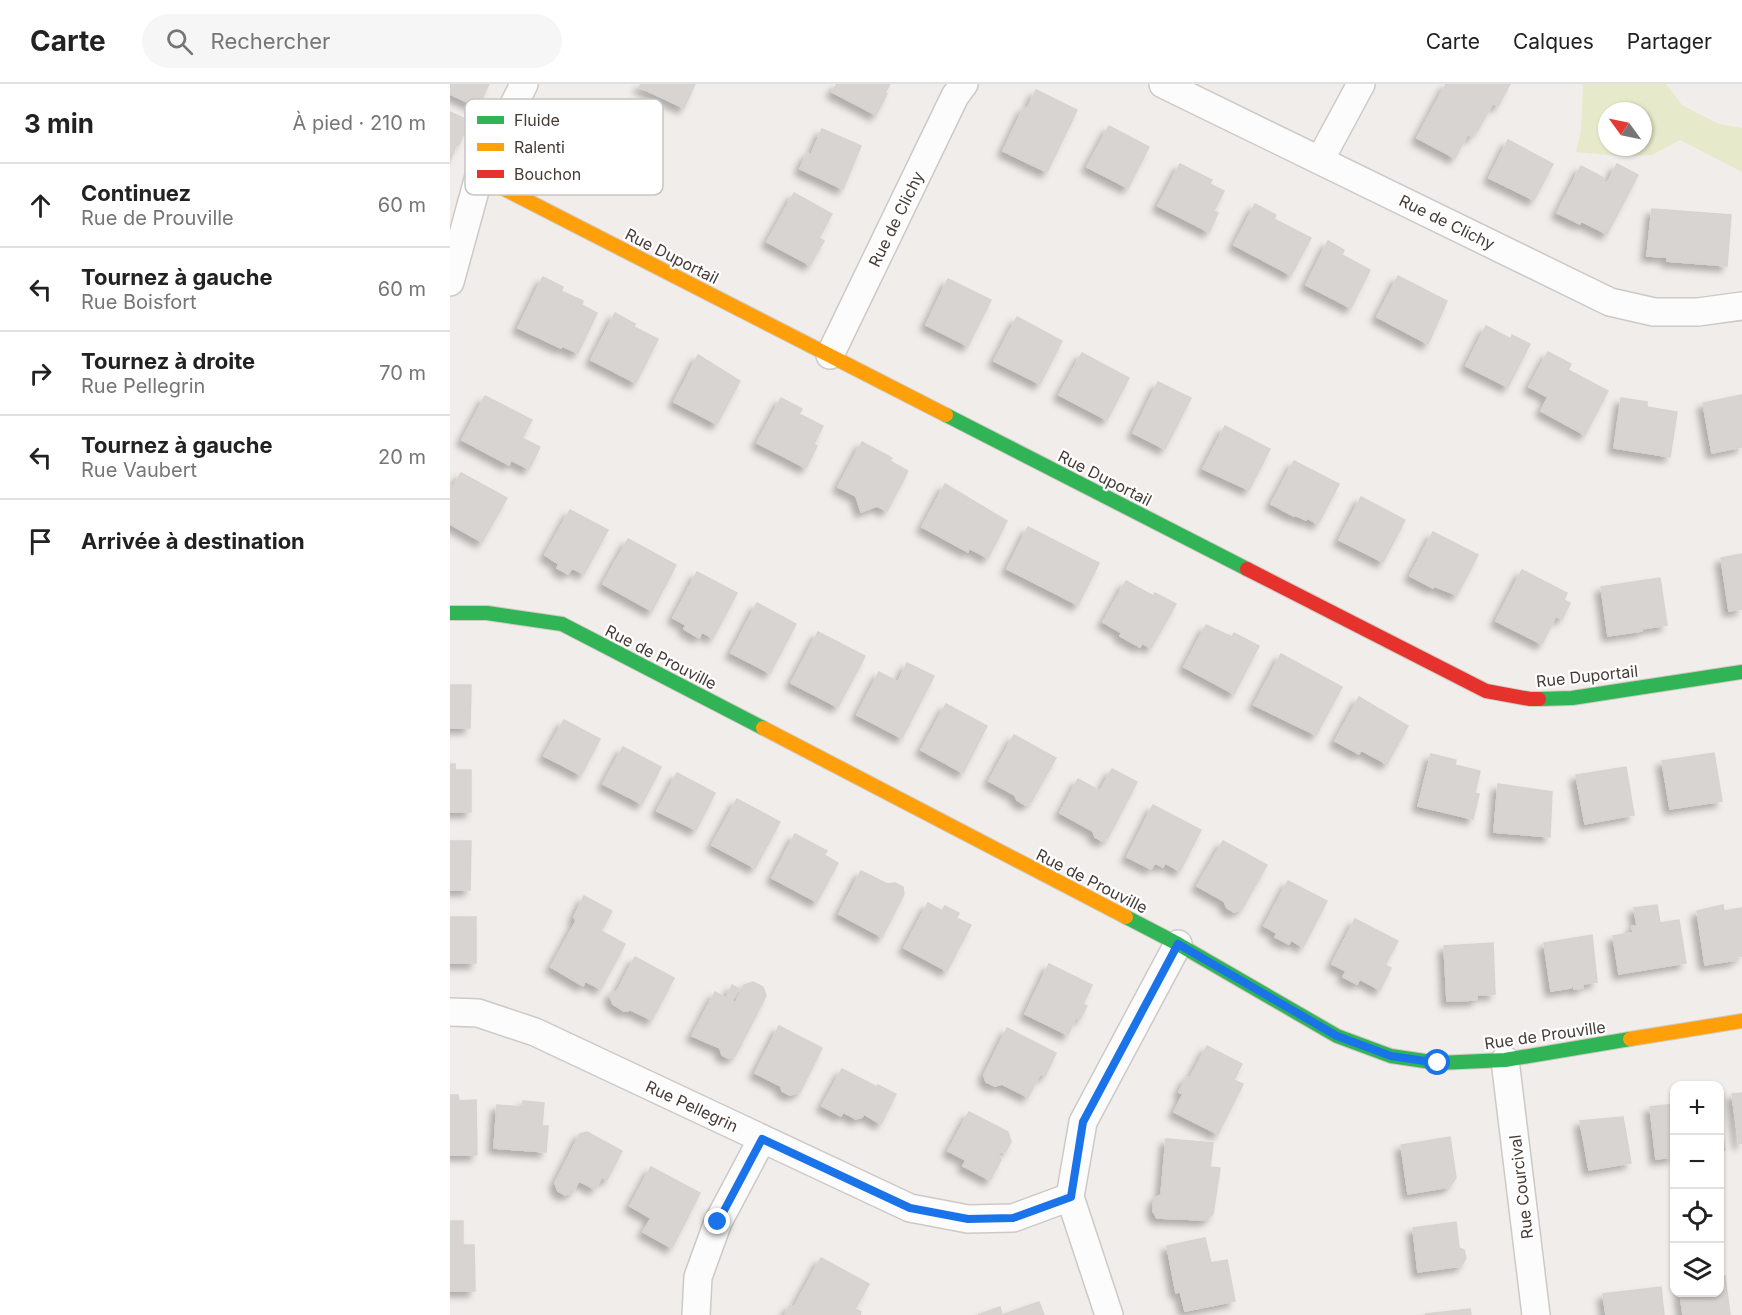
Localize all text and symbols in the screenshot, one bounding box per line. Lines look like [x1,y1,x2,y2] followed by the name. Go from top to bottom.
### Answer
[142,14,562,68] search box
[30,24,106,58] text: Carte
[163,25,196,58] icon: search
[211,28,330,54] text: Rechercher
[1426,29,1480,54] text: Carte
[1513,29,1594,54] text: Calques
[1627,29,1712,54] text: Partager
[465,99,663,195] legend
[1598,102,1652,156] north arrow
[24,108,94,139] text: 3 min
[514,110,560,130] text: Fluide
[292,111,426,135] text: À pied · 210 m
[514,137,565,157] text: Ralenti
[514,164,581,184] text: Bouchon
[864,168,928,270] street label: Rue de Clichy
[81,180,191,206] text: Continuez
[24,189,57,222] icon: ahead
[1396,190,1498,254] street label: Rue de Clichy
[378,193,426,217] text: 60 m
[81,206,234,230] text: Rue de Prouville
[622,224,722,288] street label: Rue Duportail
[81,264,273,290] text: Tournez à gauche
[24,273,57,306] icon: left
[378,277,426,301] text: 60 m
[81,290,197,314] text: Rue Boisfort
[81,348,255,374] text: Tournez à droite
[24,357,57,390] icon: right
[379,361,426,385] text: 70 m
[81,374,205,398] text: Rue Pellegrin
[81,432,273,458] text: Tournez à gauche
[24,441,57,474] icon: left
[378,445,426,469] text: 20 m
[1055,446,1155,510] street label: Rue Duportail
[81,458,197,482] text: Rue Vaubert
[24,525,57,558] icon: arrive
[81,528,305,554] text: Arrivée à destination
[602,620,720,694] street label: Rue de Prouville
[1535,661,1639,691] street label: Rue Duportail
[1033,844,1151,918] street label: Rue de Prouville
[1483,1017,1607,1053] street label: Rue de Prouville
[1424,1049,1450,1075] route start
[643,1076,741,1136] street label: Rue Pellegrin
[1670,1081,1724,1297] map controls
[1670,1081,1724,1135] button: +
[1505,1134,1537,1240] street label: Rue Courcival
[1670,1135,1724,1189] button: −
[1670,1189,1724,1243] button: locate
[704,1208,730,1234] route end
[1670,1243,1724,1297] button: layers

